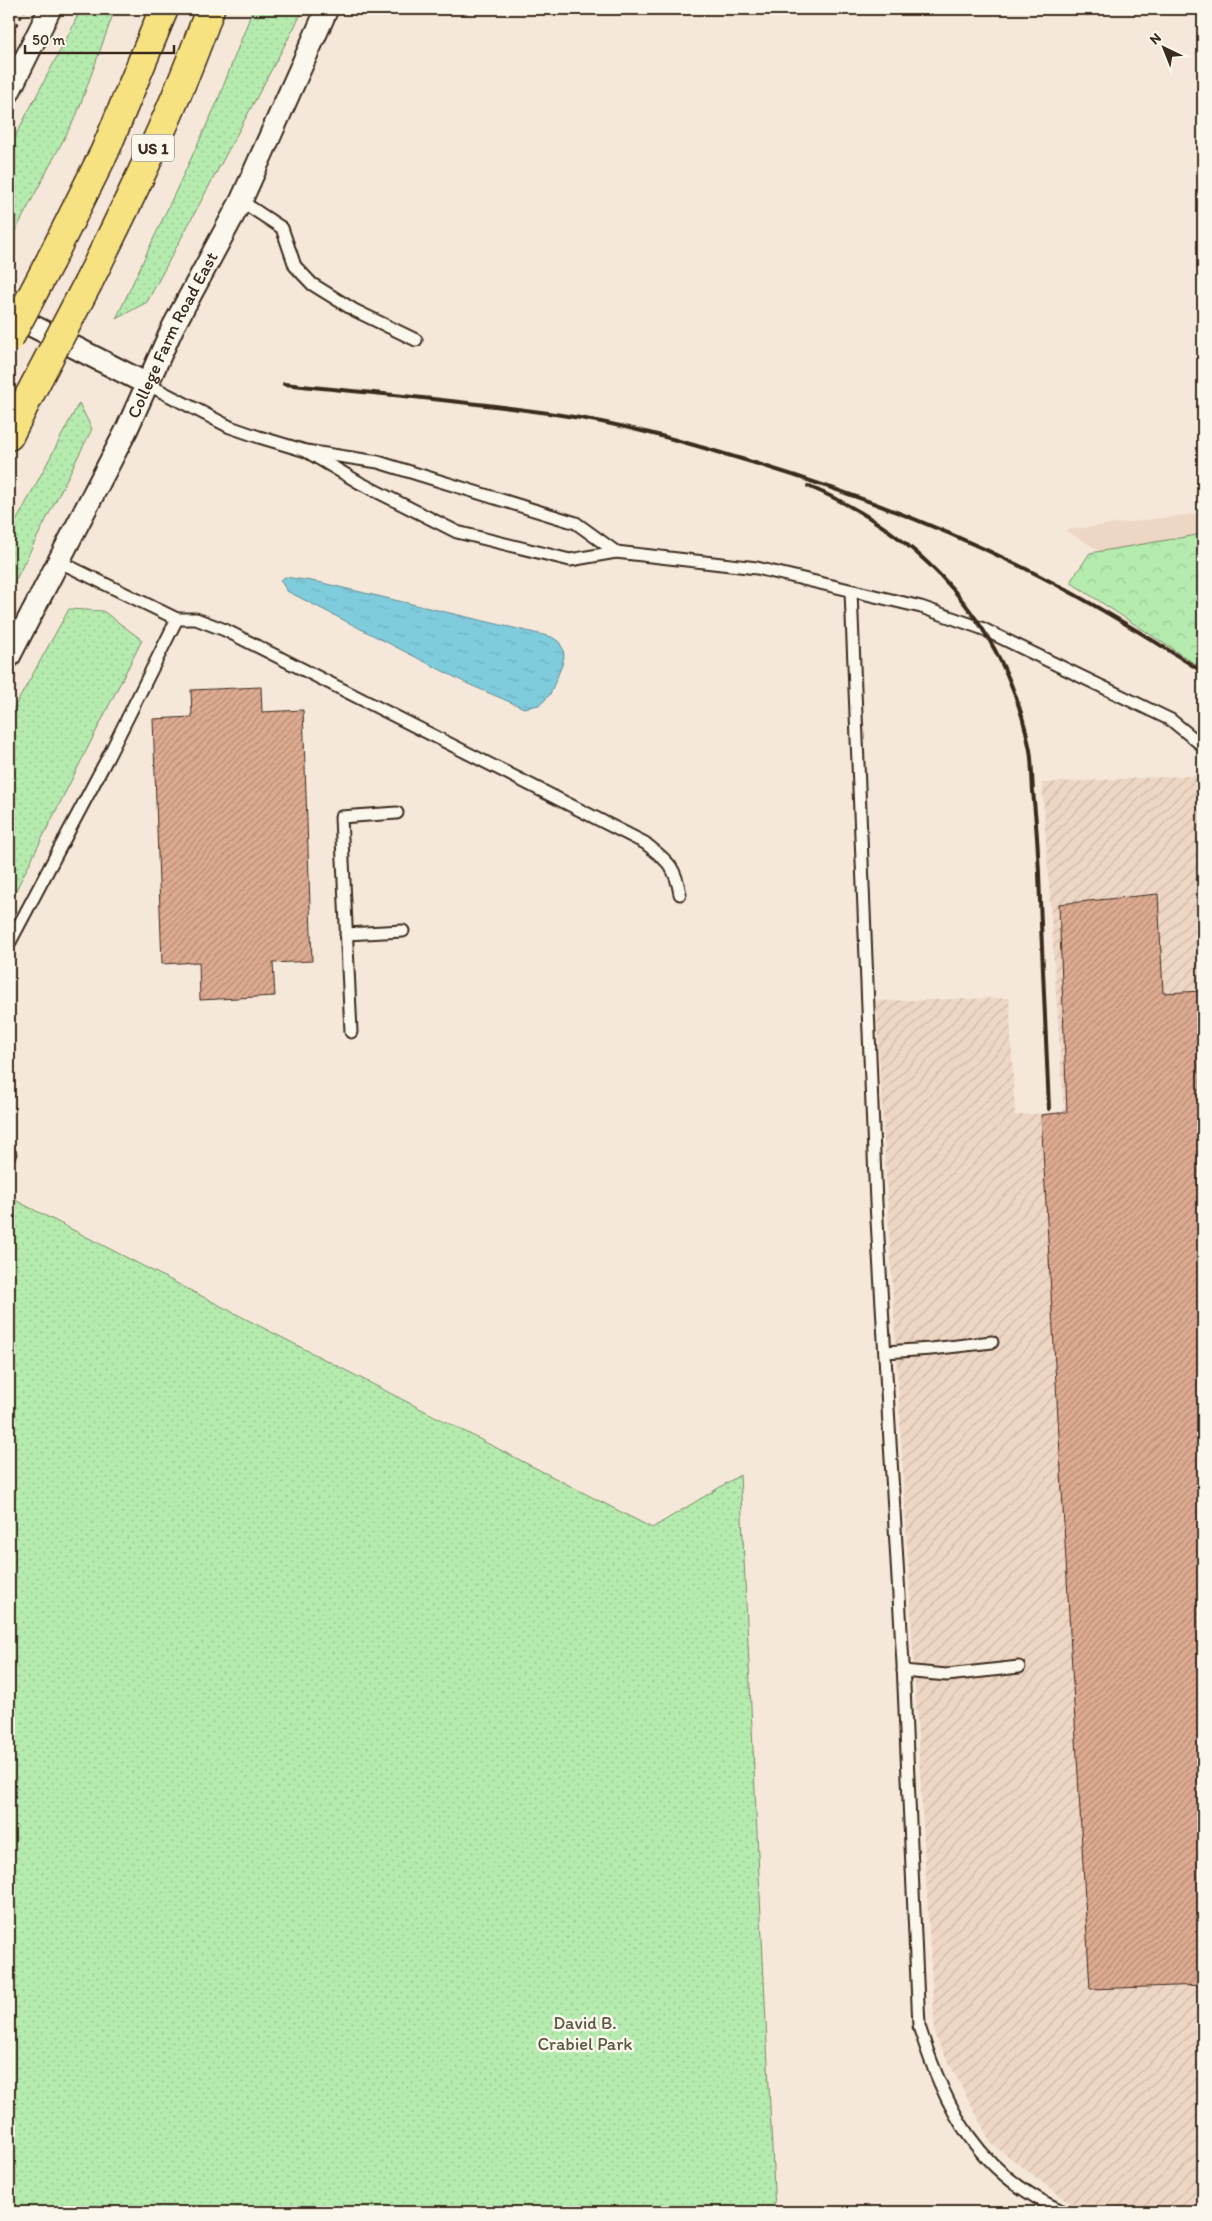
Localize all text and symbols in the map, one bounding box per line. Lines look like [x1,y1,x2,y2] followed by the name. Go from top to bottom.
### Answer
[25,22,174,54] scale bar
[1140,22,1190,72] north arrow
[1146,29,1165,48] text: N
[32,31,65,49] text: 50 m
[132,134,174,162] road number: US 1
[122,248,223,422] street label: College Farm Road East
[537,2012,633,2055] park label: David B. Crabiel Park

